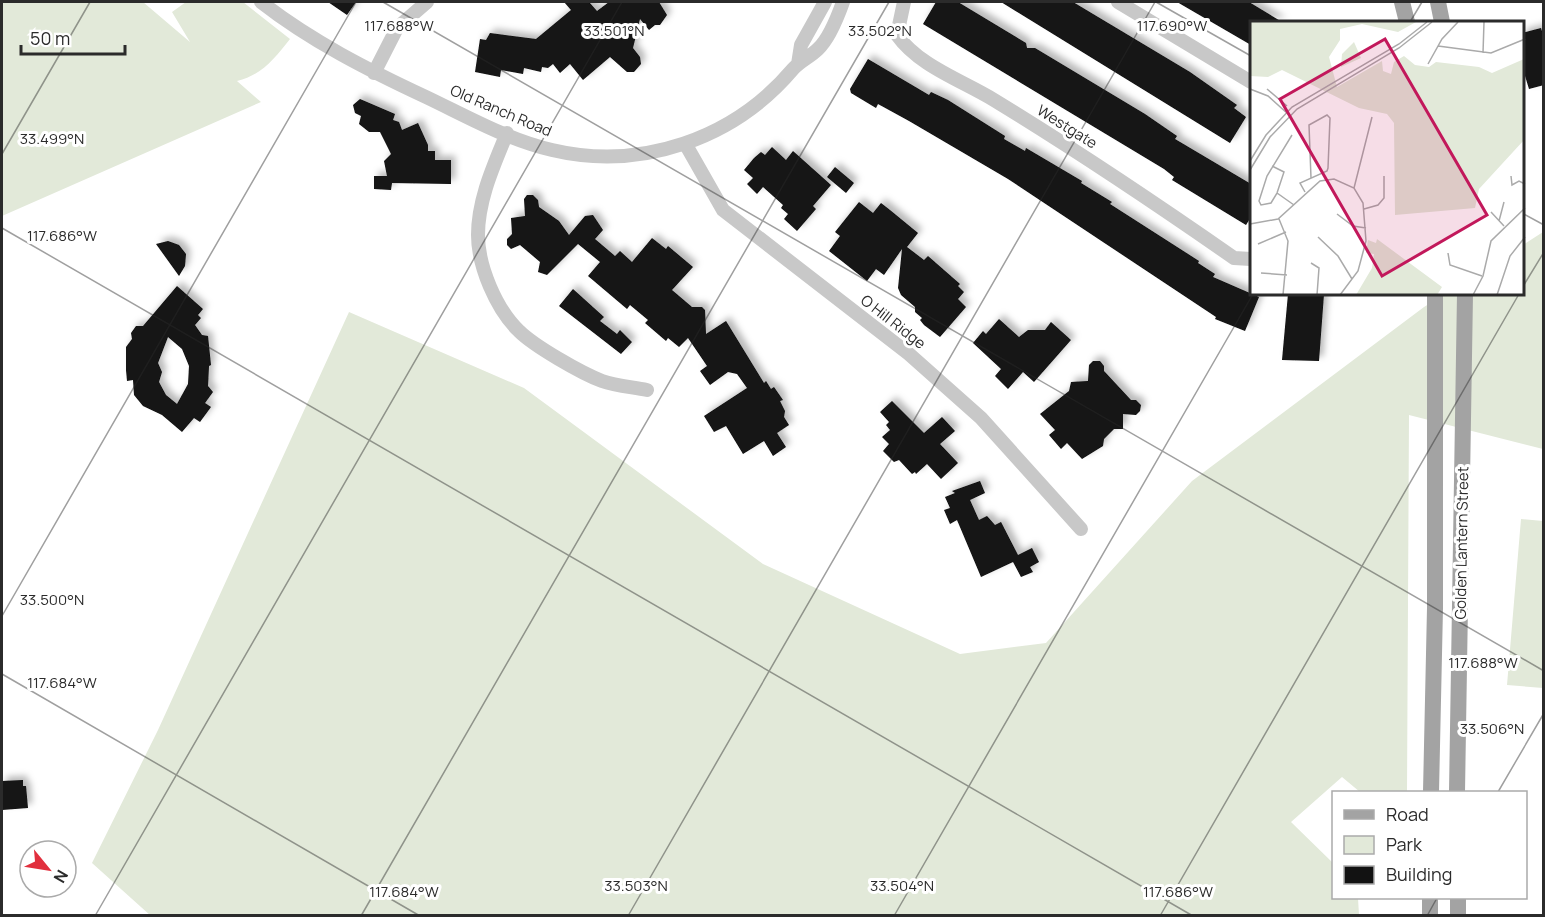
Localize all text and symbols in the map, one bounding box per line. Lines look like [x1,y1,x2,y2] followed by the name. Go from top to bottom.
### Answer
[364,15,434,36] text: 117.688°W
[1137,15,1207,36] text: 117.690°W
[21,18,124,56] scale bar
[583,20,645,41] text: 33.501°N
[848,20,912,41] text: 33.502°N
[1250,21,1524,296] inset map
[30,26,70,50] text: 50 m
[447,80,555,141] street label: Old Ranch Road
[1033,100,1102,153] street label: Westgate
[20,128,84,149] text: 33.499°N
[27,225,97,246] text: 117.686°W
[856,290,930,354] street label: O Hill Ridge
[1450,466,1473,620] street label: Golden Lantern Street
[20,589,84,610] text: 33.500°N
[1448,652,1518,673] text: 117.688°W
[27,672,97,693] text: 117.684°W
[1460,718,1524,739] text: 33.506°N
[1332,791,1527,899] legend
[1386,802,1429,826] text: Road
[1386,832,1423,856] text: Park
[18,839,78,899] north arrow
[1386,862,1452,886] text: Building
[49,866,73,887] text: N
[604,875,668,896] text: 33.503°N
[870,875,934,896] text: 33.504°N
[369,881,439,902] text: 117.684°W
[1143,881,1213,902] text: 117.686°W

